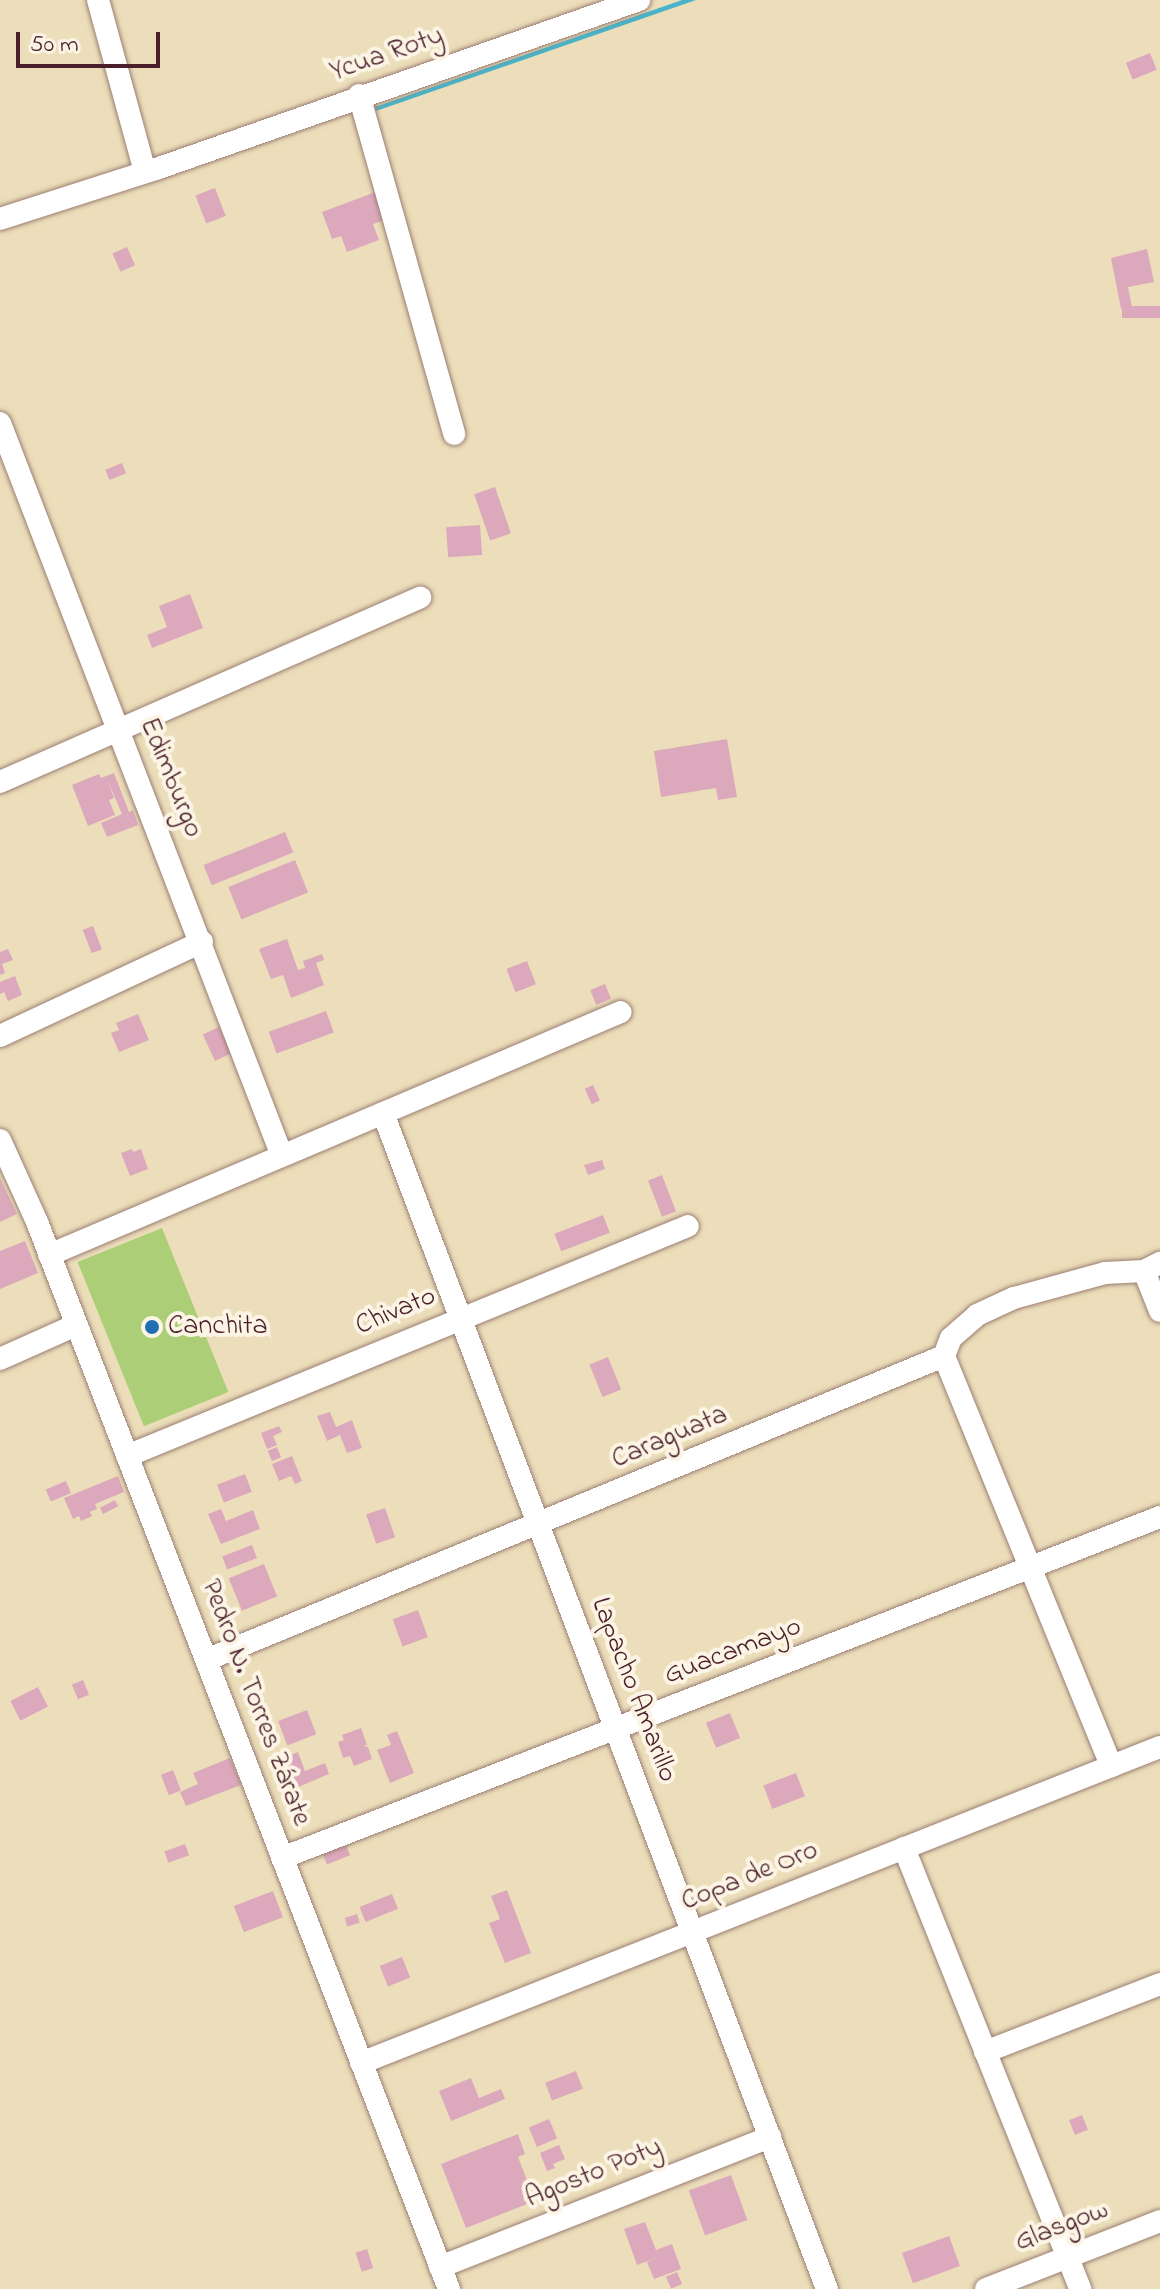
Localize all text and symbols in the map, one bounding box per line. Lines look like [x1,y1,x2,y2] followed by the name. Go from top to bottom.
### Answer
[20,16,164,66] scale bar
[326,20,448,90] street label: Ycua Roty
[30,28,79,63] text: 50 m
[131,713,209,843] street label: Edimburgo
[351,1280,441,1344] street label: Chivato
[168,1310,268,1344] place label: Canchita
[143,1318,161,1336] marker: Canchita
[607,1399,733,1477] street label: Caraguata
[193,1575,317,1831] street label: Pedro N. Torres Zárate
[582,1593,684,1787] street label: Lapacho Amarillo
[660,1611,806,1693] street label: Guacamayo
[677,1834,823,1920] street label: Copa de Oro
[521,2132,667,2216] street label: Agosto Poty
[1011,2194,1113,2260] street label: Glasgow

